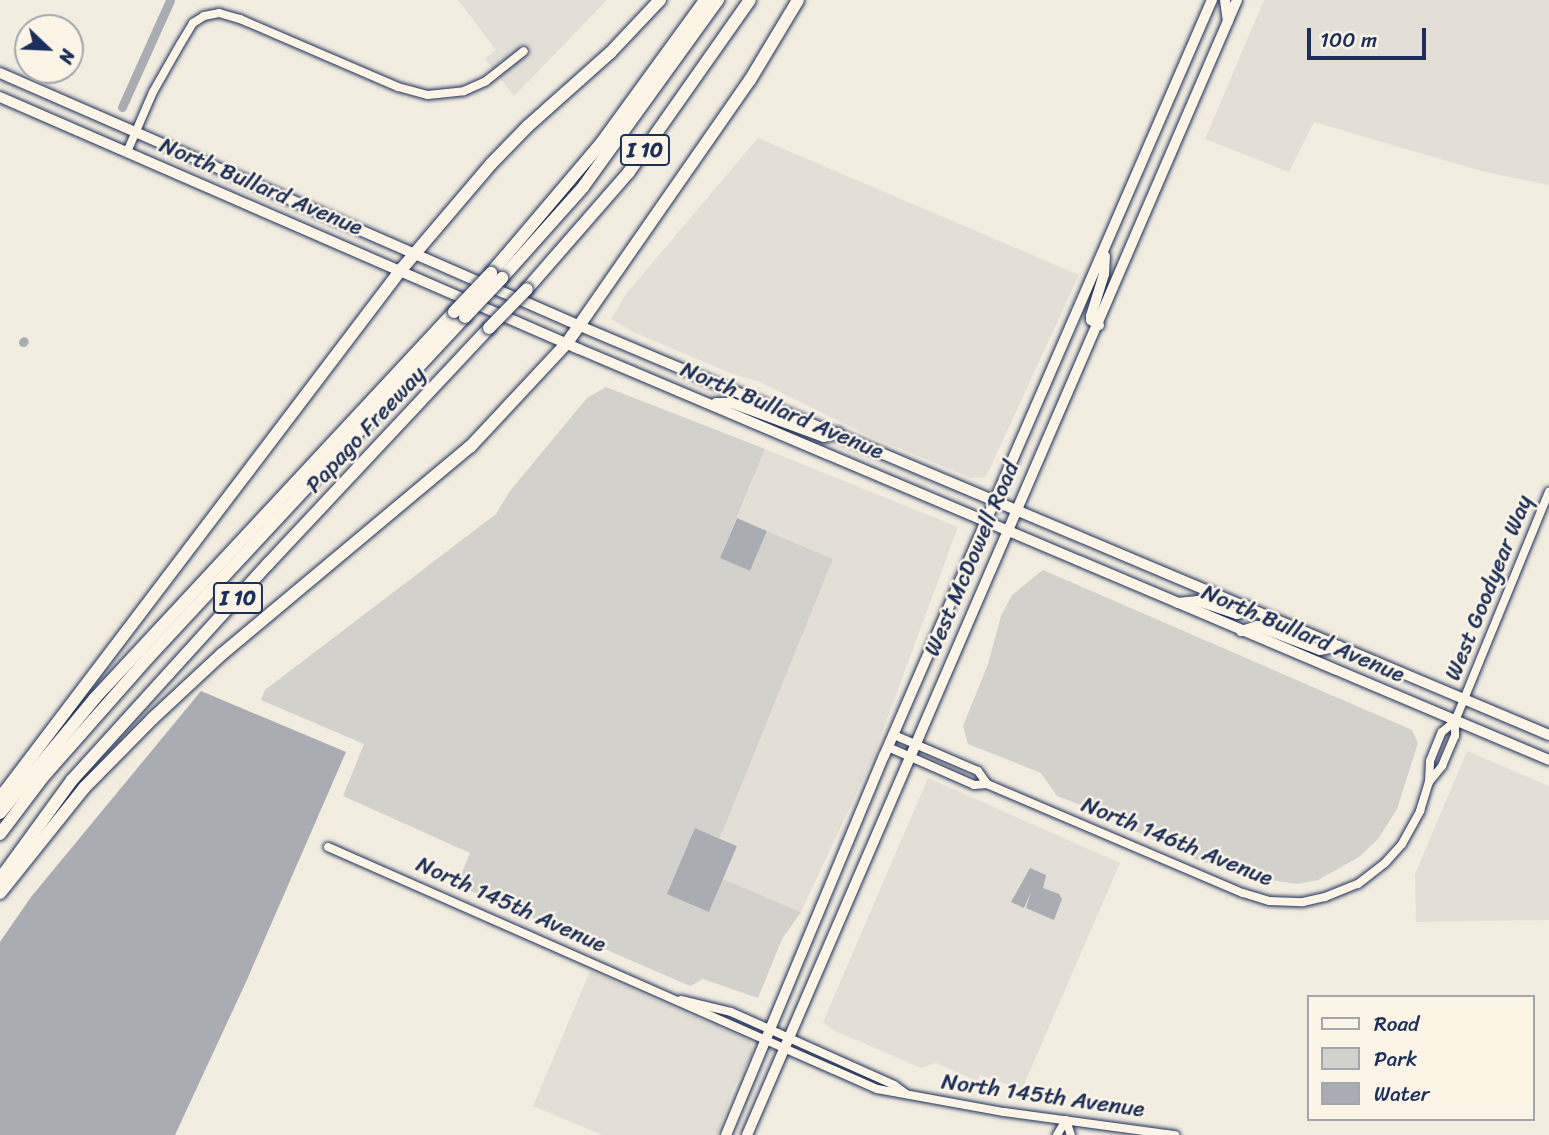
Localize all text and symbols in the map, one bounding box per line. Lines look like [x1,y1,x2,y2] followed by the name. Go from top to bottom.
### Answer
[14,14,84,84] north arrow
[1311,14,1430,58] scale bar
[1320,21,1377,59] text: 100 m
[49,44,85,69] text: N
[155,132,367,242] street label: North Bullard Avenue
[619,132,671,168] road number: I 10
[676,356,888,466] street label: North Bullard Avenue
[300,361,432,499] street label: Papago Freeway
[919,458,1025,660] street label: West McDowell Road
[1439,491,1539,685] street label: West Goodyear Way
[1197,579,1409,689] street label: North Bullard Avenue
[212,580,264,616] road number: I 10
[1077,791,1277,893] street label: North 146th Avenue
[412,851,610,959] street label: North 145th Avenue
[1308,995,1535,1121] legend
[1374,1005,1419,1043] text: Road
[1374,1040,1417,1078] text: Park
[940,1068,1146,1124] street label: North 145th Avenue
[1374,1075,1429,1113] text: Water

